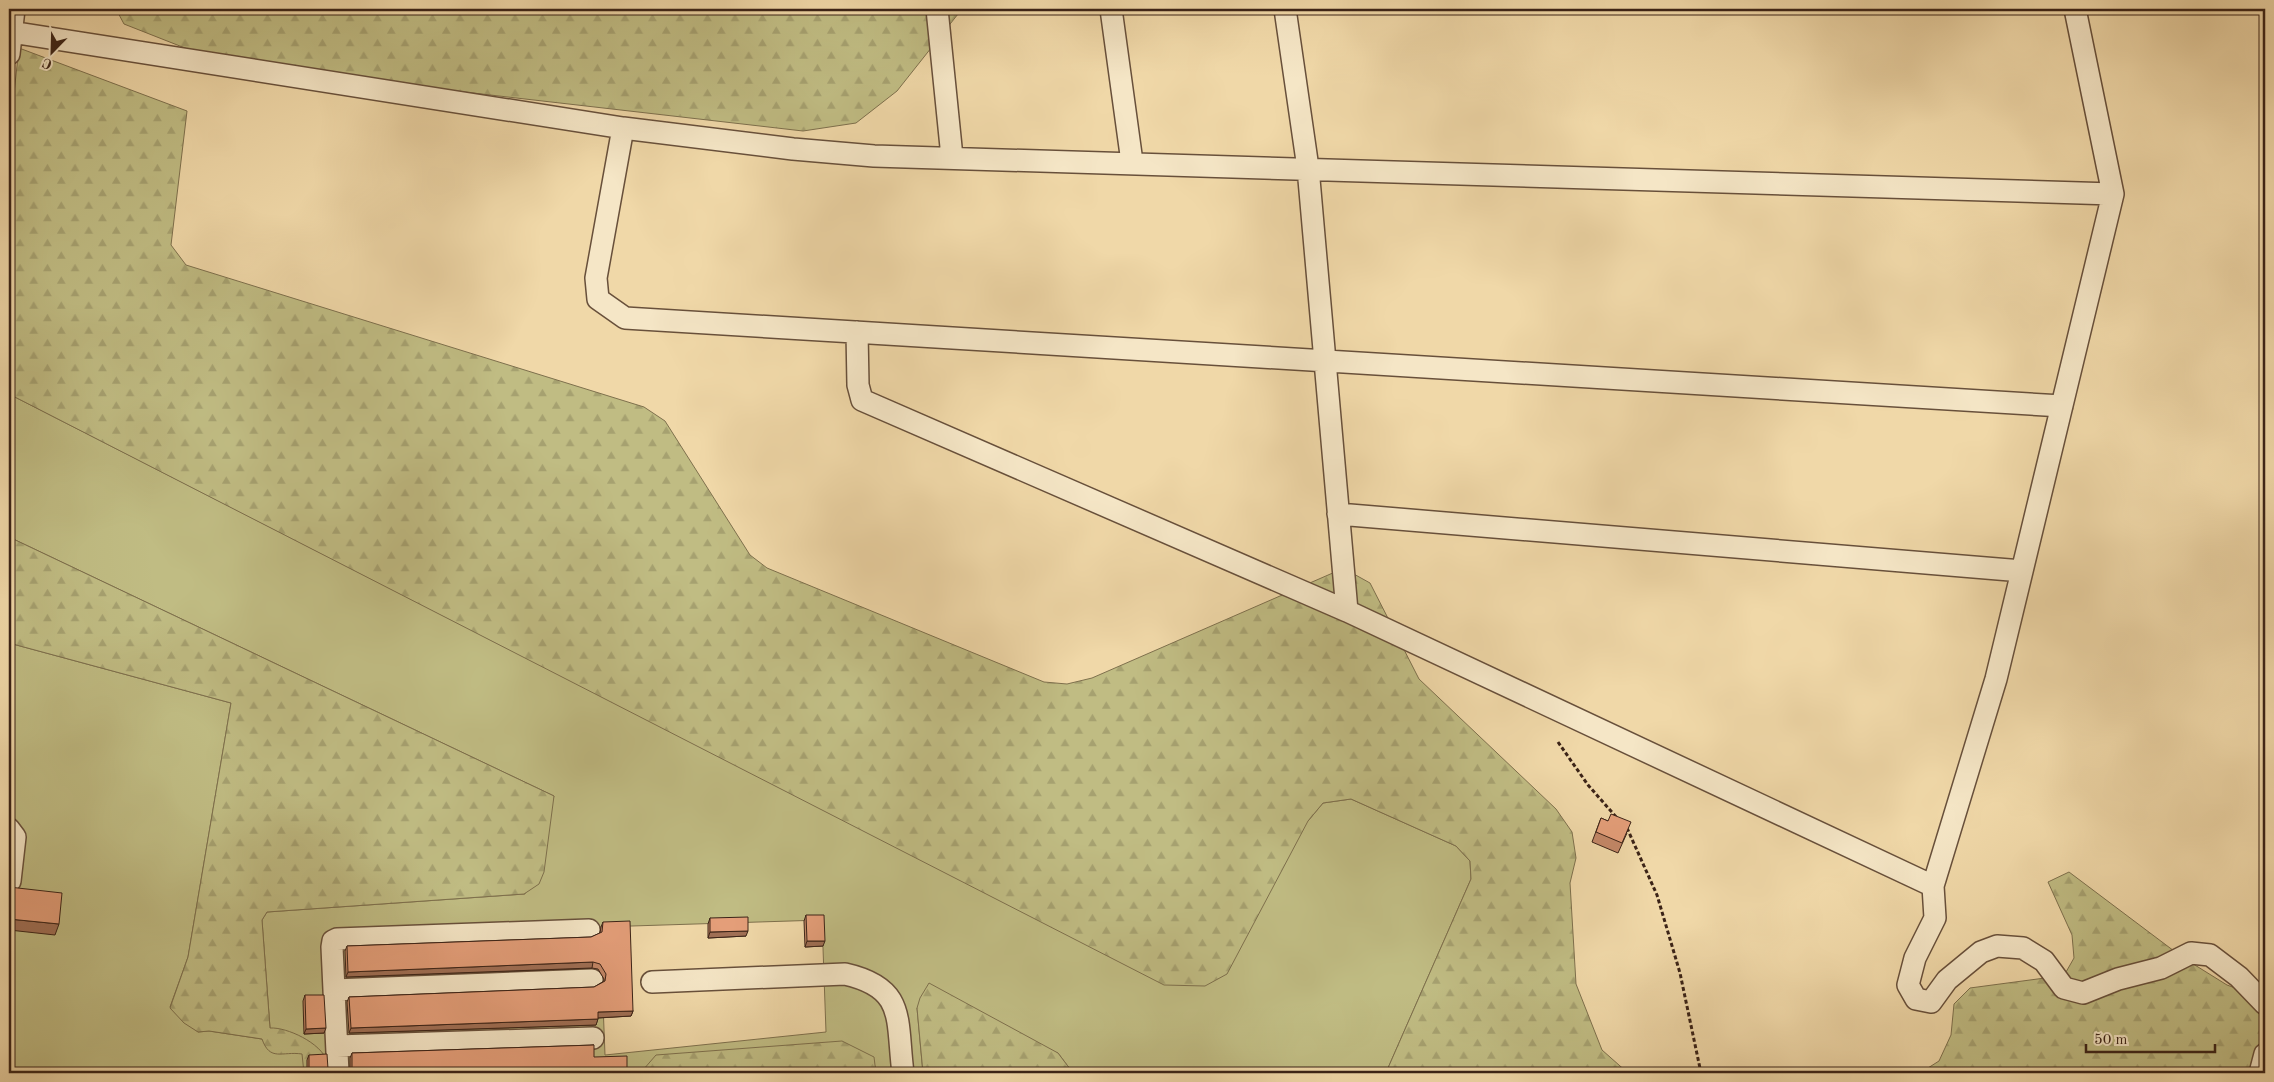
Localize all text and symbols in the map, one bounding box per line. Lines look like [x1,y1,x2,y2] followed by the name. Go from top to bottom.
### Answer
[28,28,78,78] north arrow
[40,55,54,71] text: С
[2086,1022,2215,1054] scale bar
[2094,1033,2128,1048] text: 50 m

